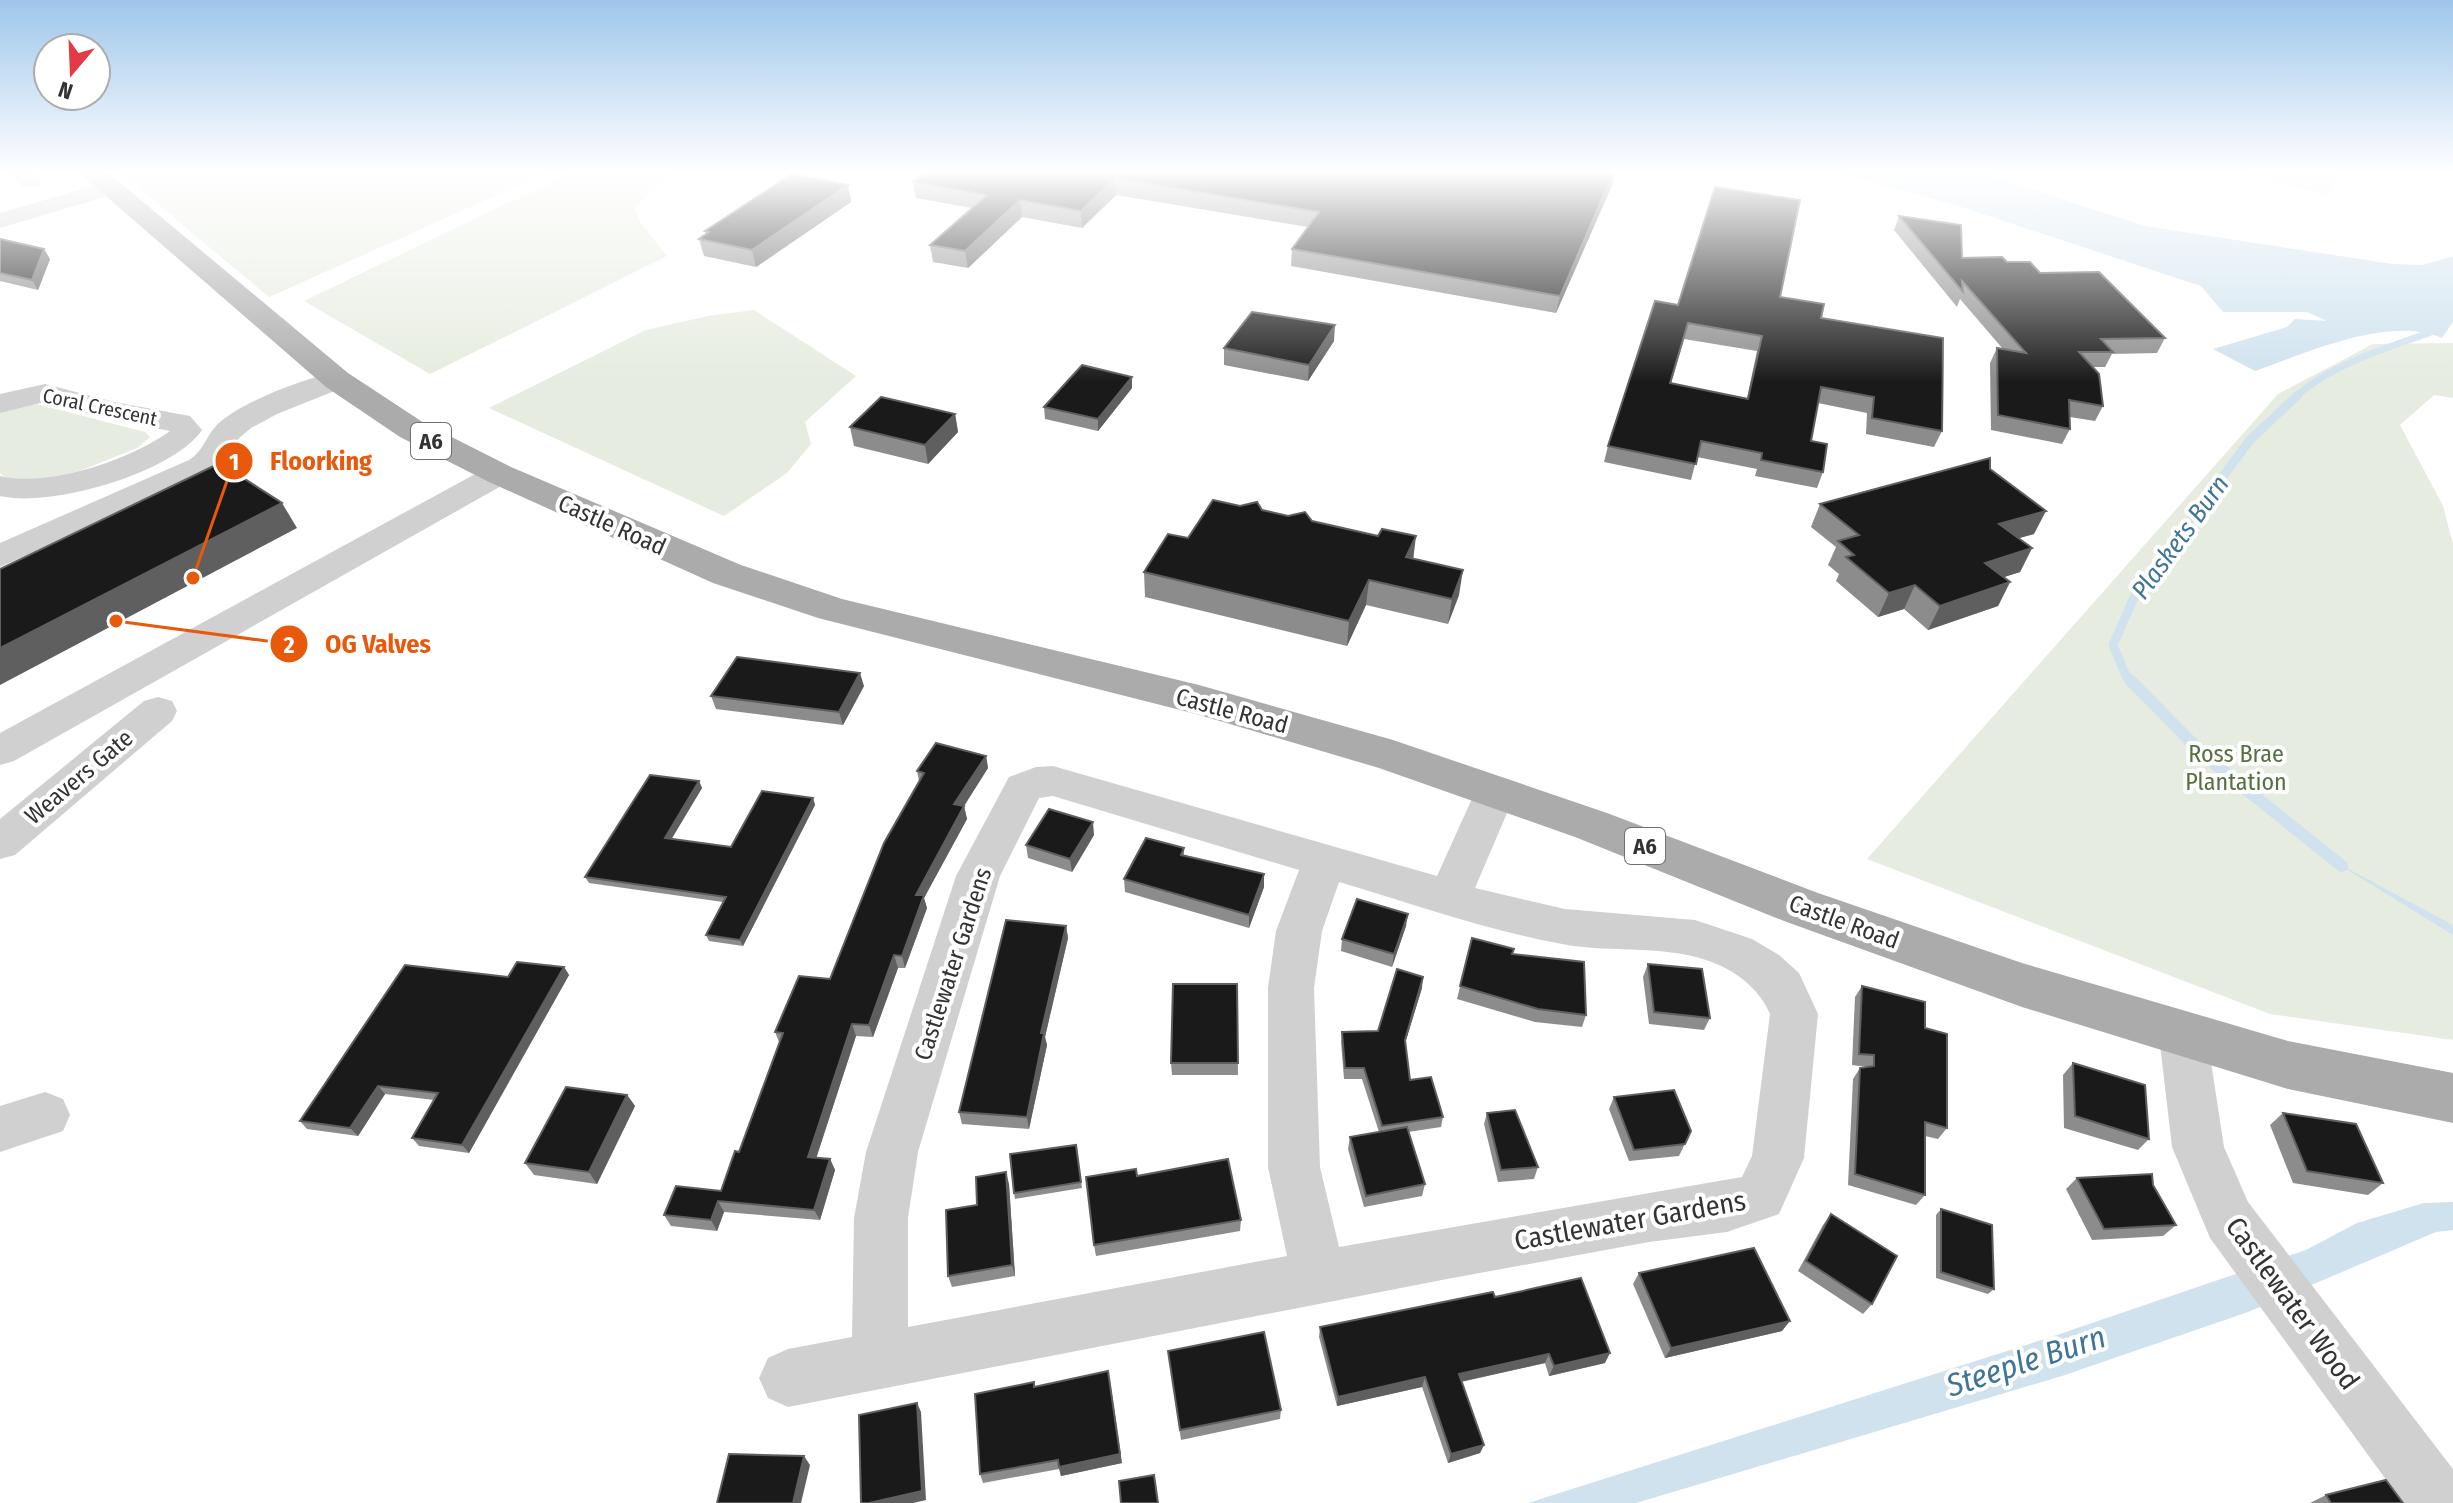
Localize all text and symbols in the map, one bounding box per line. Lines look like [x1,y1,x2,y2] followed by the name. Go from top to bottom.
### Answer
[32,32,112,112] north arrow
[55,76,76,105] text: N
[41,383,160,431] street label: Coral Crescent
[411,423,451,459] road number: A6
[214,436,388,486] callout: Floorking
[270,446,372,477] text: Floorking
[229,448,239,476] text: 1
[2125,469,2236,605] water label: Plaskets Burn
[554,489,670,561] street label: Castle Road
[269,619,446,669] callout: OG Valves
[325,629,431,660] text: OG Valves
[282,631,295,659] text: 2
[1173,683,1291,739] street label: Castle Road
[19,724,139,830] street label: Weavers Gate
[2185,740,2287,796] park label: Ross Brae Plantation
[1625,828,1665,864] road number: A6
[909,864,997,1064] street label: Castlewater Gardens
[1785,889,1903,955] street label: Castle Road
[1512,1184,1748,1257] street label: Castlewater Gardens
[2219,1211,2366,1396] street label: Castlewater Wood
[1941,1317,2110,1405] water label: Steeple Burn

